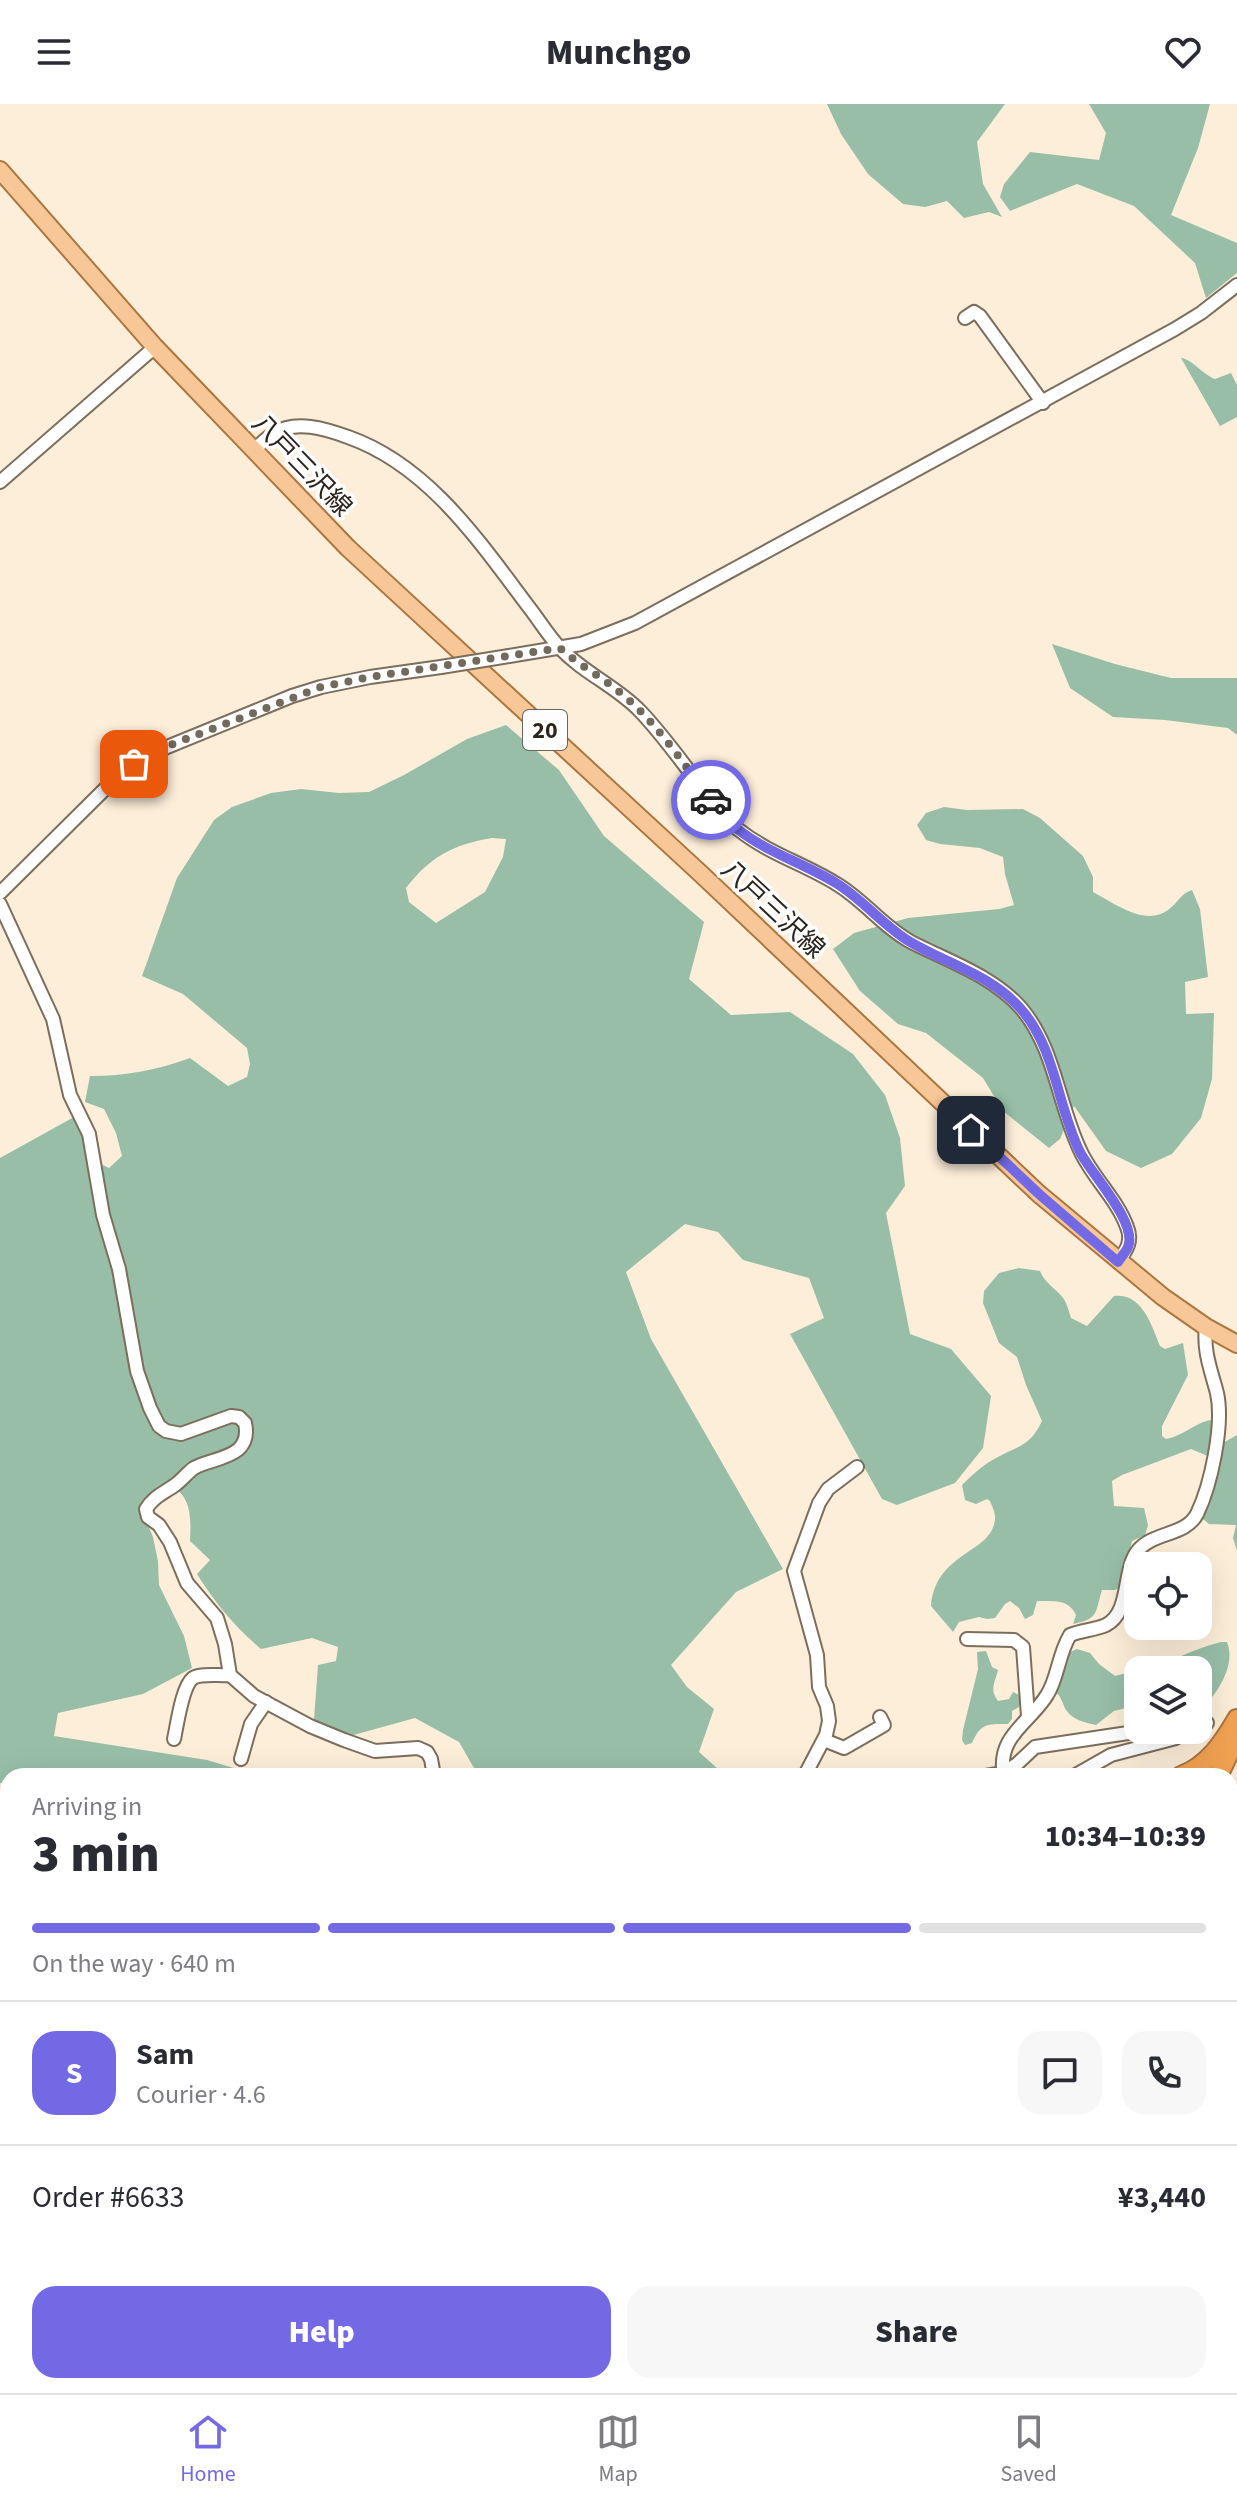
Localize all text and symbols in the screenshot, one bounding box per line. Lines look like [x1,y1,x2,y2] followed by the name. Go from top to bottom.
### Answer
[546,27,691,78] text: Munchgo
[32,30,76,74] icon: menu
[1161,30,1205,74] icon: heart
[244,405,360,525] street label: 八戸三沢線
[523,710,567,750] road number: 20
[100,730,168,798] pin
[112,742,156,786] icon: bag
[671,760,751,840] courier
[689,778,733,822] icon: car
[713,851,833,967] street label: 八戸三沢線
[937,1096,1005,1164] pin
[949,1108,993,1152] icon: home
[1124,1552,1212,1744] map controls
[1124,1552,1212,1640] button: locate
[1124,1656,1212,1744] button: layers
[32,1788,142,1825] text: Arriving in
[1045,1815,1206,1858] text: 10:34–10:39
[32,1818,160,1892] text: 3 min
[32,1945,236,1982] text: On the way · 640 m
[1018,2031,1102,2115] button: chat
[1122,2031,1206,2115] button: phone
[136,2033,194,2076] text: Sam
[66,2052,82,2095] text: S
[136,2076,266,2113] text: Courier · 4.6
[32,2176,185,2219] text: Order #6633
[1118,2176,1206,2219] text: ¥3,440
[32,2286,611,2378] button: Help
[627,2286,1206,2378] button: Share
[180,2410,236,2490] tab: Home
[596,2410,640,2490] tab: Map
[1001,2410,1057,2490] tab: Saved

